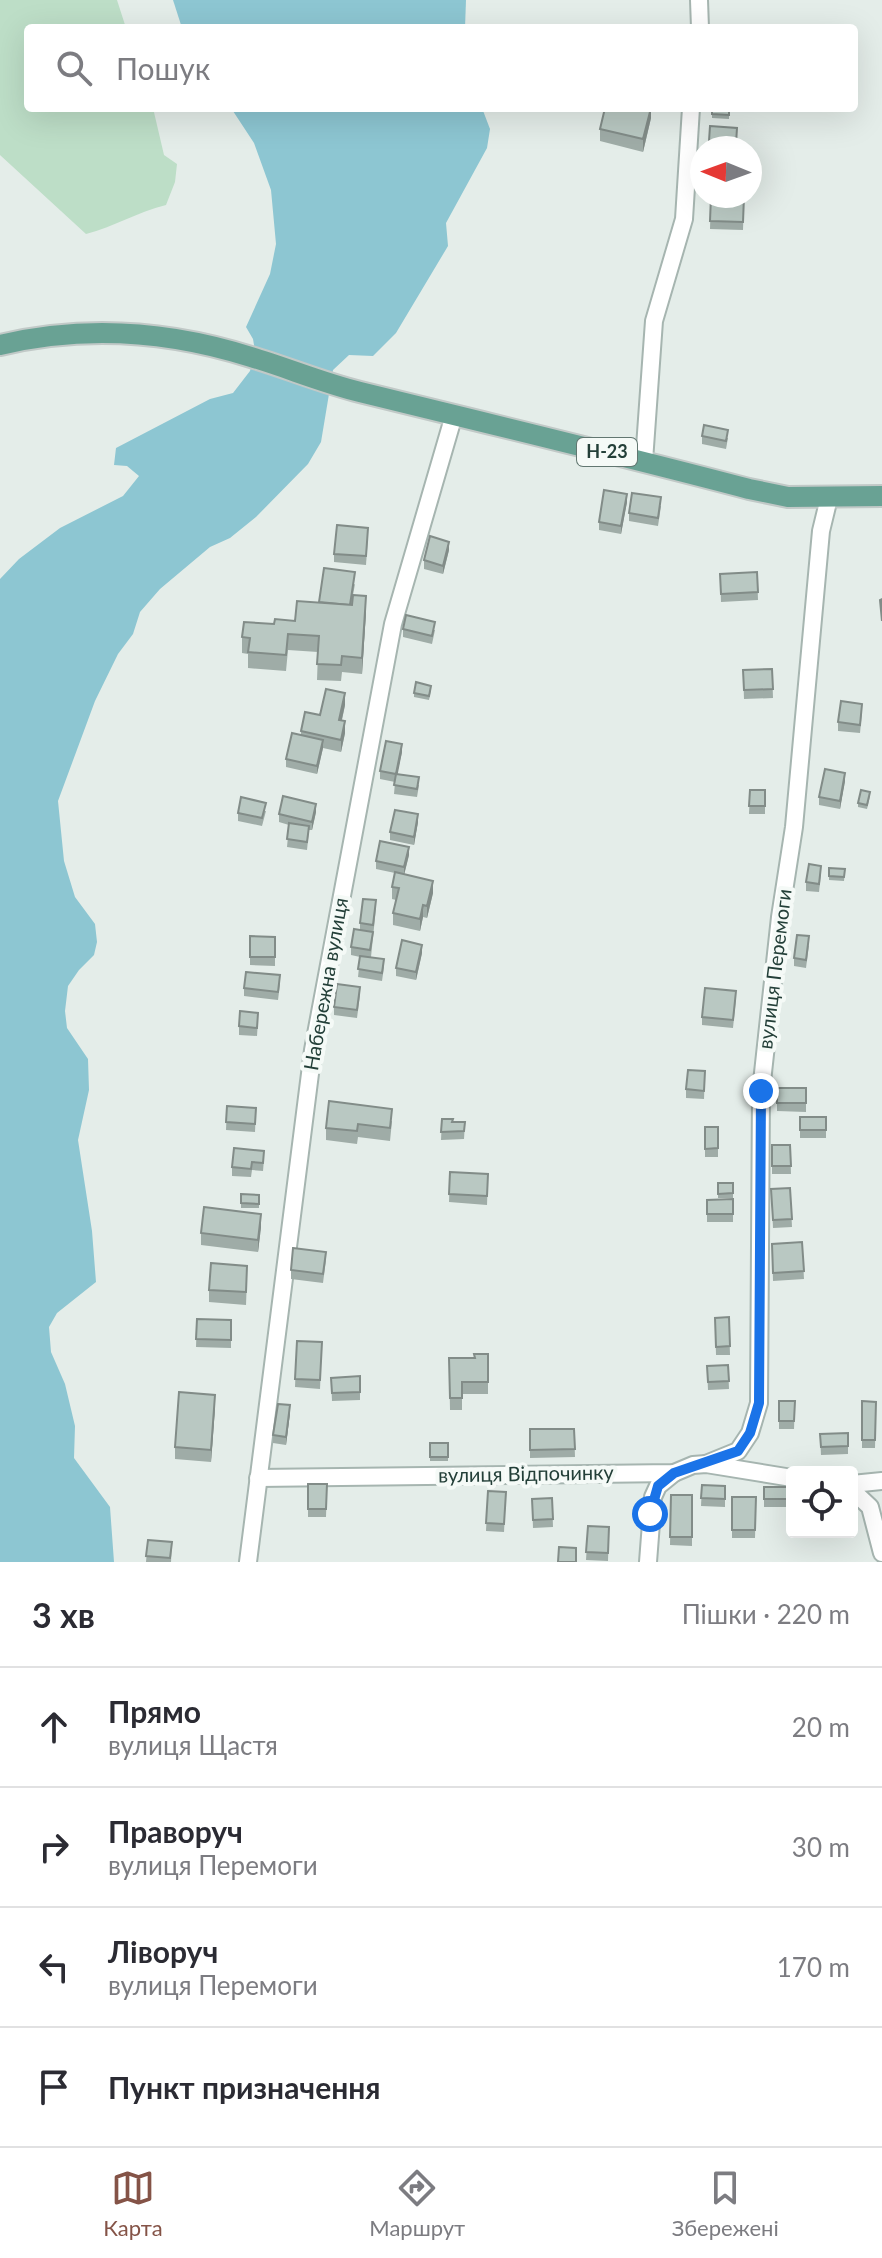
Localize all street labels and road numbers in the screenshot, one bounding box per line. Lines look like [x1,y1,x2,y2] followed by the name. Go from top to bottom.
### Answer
[577,438,637,466] road number: Н-23
[752,887,796,1050] street label: вулиця Перемоги
[298,895,352,1072] street label: Набережна вулиця
[438,1459,615,1487] street label: вулиця Відпочинку

